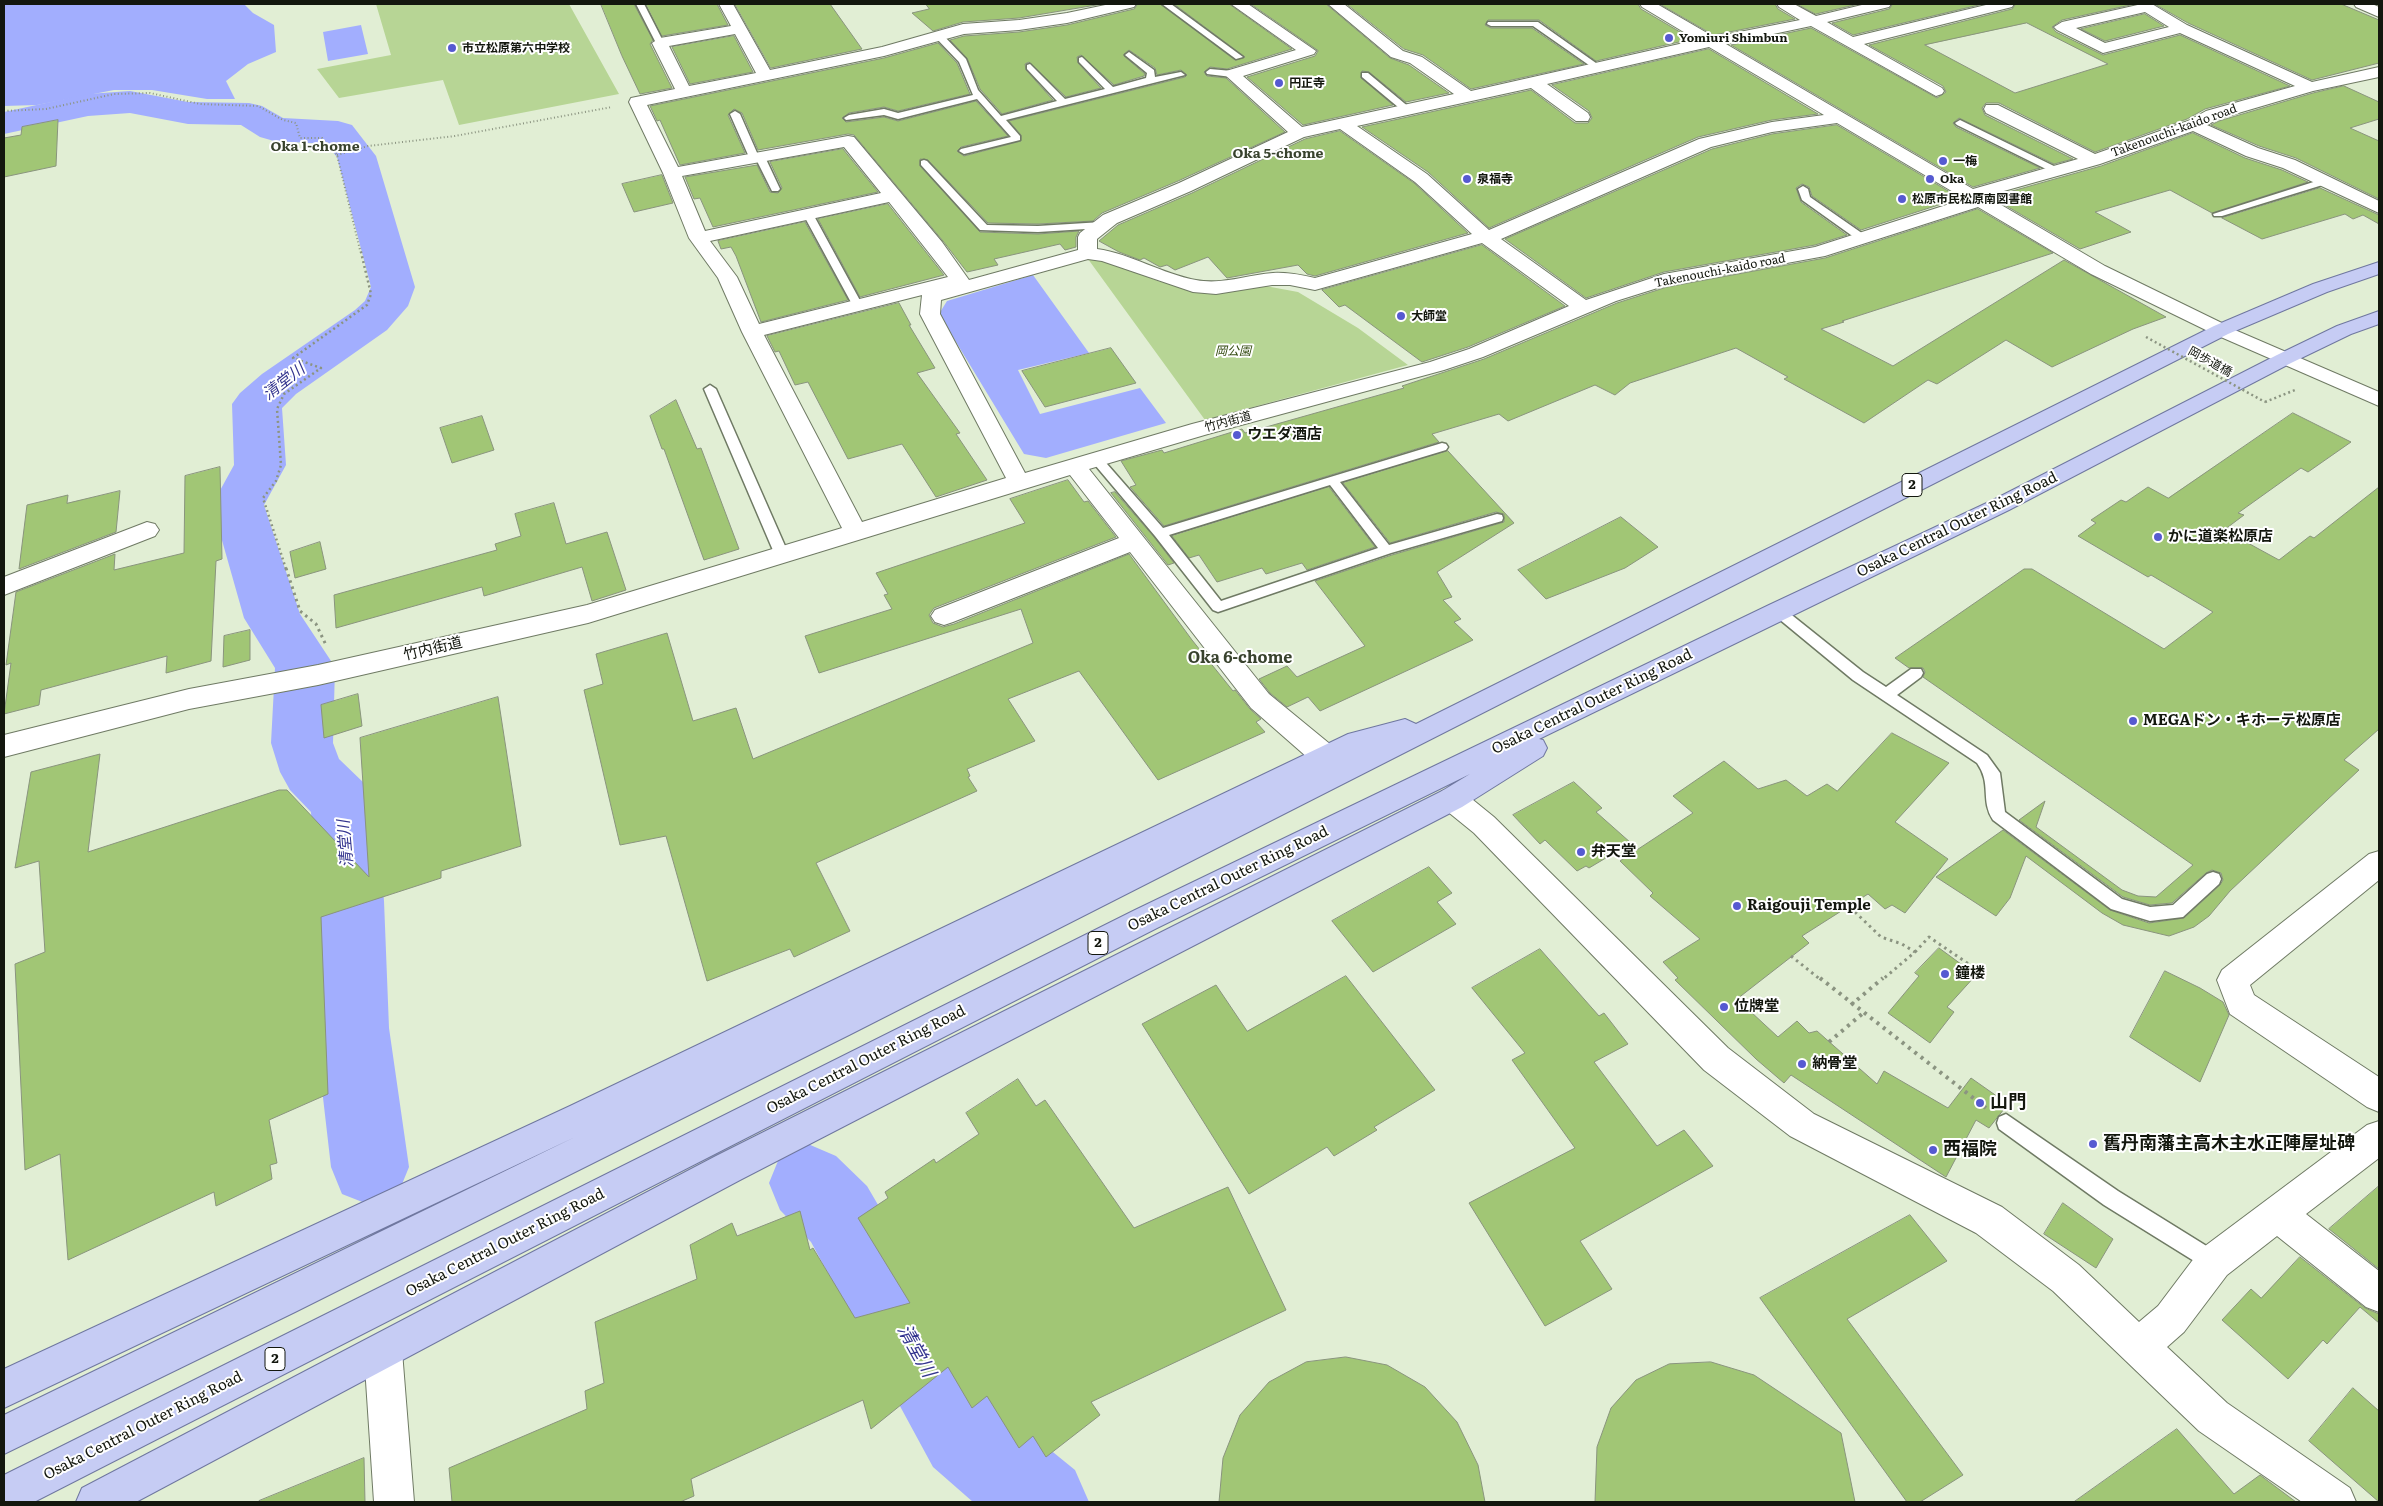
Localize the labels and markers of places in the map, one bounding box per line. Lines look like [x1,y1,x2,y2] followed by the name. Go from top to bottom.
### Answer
[1679,31,1788,45] place label: Yomiuri Shimbun
[1663,32,1675,44] marker: Yomiuri Shimbun
[462,41,570,55] place label: 市立松原第六中学校
[446,42,458,54] marker: 市立松原第六中学校
[1289,76,1325,90] place label: 円正寺
[1273,77,1285,89] marker: 円正寺
[1953,154,1977,168] place label: 一梅
[1937,155,1949,167] marker: 一梅
[1477,172,1513,186] place label: 泉福寺
[1940,172,1964,186] place label: Oka
[1461,173,1473,185] marker: 泉福寺
[1924,173,1936,185] marker: Oka
[1912,192,2032,206] place label: 松原市民松原南図書館
[1896,193,1908,205] marker: 松原市民松原南図書館
[1411,309,1447,323] place label: 大師堂
[1395,310,1407,322] marker: 大師堂
[1247,426,1322,444] place label: ウエダ酒店
[1231,429,1243,441] marker: ウエダ酒店
[2168,528,2273,546] place label: かに道楽松原店
[2152,531,2164,543] marker: かに道楽松原店
[2143,712,2341,730] place label: MEGAドン・キホーテ松原店
[2127,715,2139,727] marker: MEGAドン・キホーテ松原店
[1591,843,1636,861] place label: 弁天堂
[1575,846,1587,858] marker: 弁天堂
[1747,897,1871,915] place label: Raigouji Temple
[1731,900,1743,912] marker: Raigouji Temple
[1955,965,1985,983] place label: 鐘楼
[1939,968,1951,980] marker: 鐘楼
[1734,998,1779,1016] place label: 位牌堂
[1718,1001,1730,1013] marker: 位牌堂
[1812,1055,1857,1073] place label: 納骨堂
[1796,1058,1808,1070] marker: 納骨堂
[1990,1092,2026,1114] place label: 山門
[1974,1097,1986,1109] marker: 山門
[2103,1133,2355,1155] place label: 舊丹南藩主高木主水正陣屋址碑
[2087,1138,2099,1150] marker: 舊丹南藩主高木主水正陣屋址碑
[1943,1139,1997,1161] place label: 西福院
[1927,1144,1939,1156] marker: 西福院

